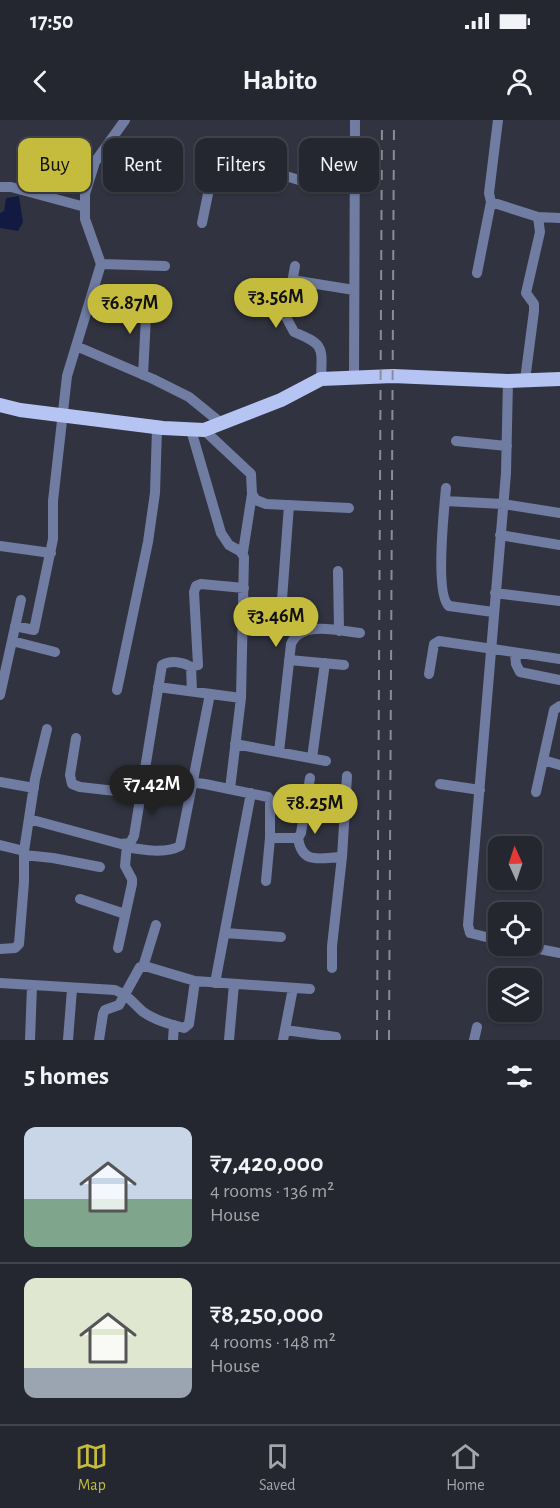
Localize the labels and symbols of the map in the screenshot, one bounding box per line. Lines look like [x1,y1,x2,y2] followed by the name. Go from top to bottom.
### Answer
[227,278,325,329] pin: ₹3.56M
[81,284,179,335] pin: ₹6.87M
[227,597,325,648] pin: ₹3.46M
[103,765,201,816] pin: ₹7.42M
[266,784,364,835] pin: ₹8.25M
[488,836,542,890] north arrow

